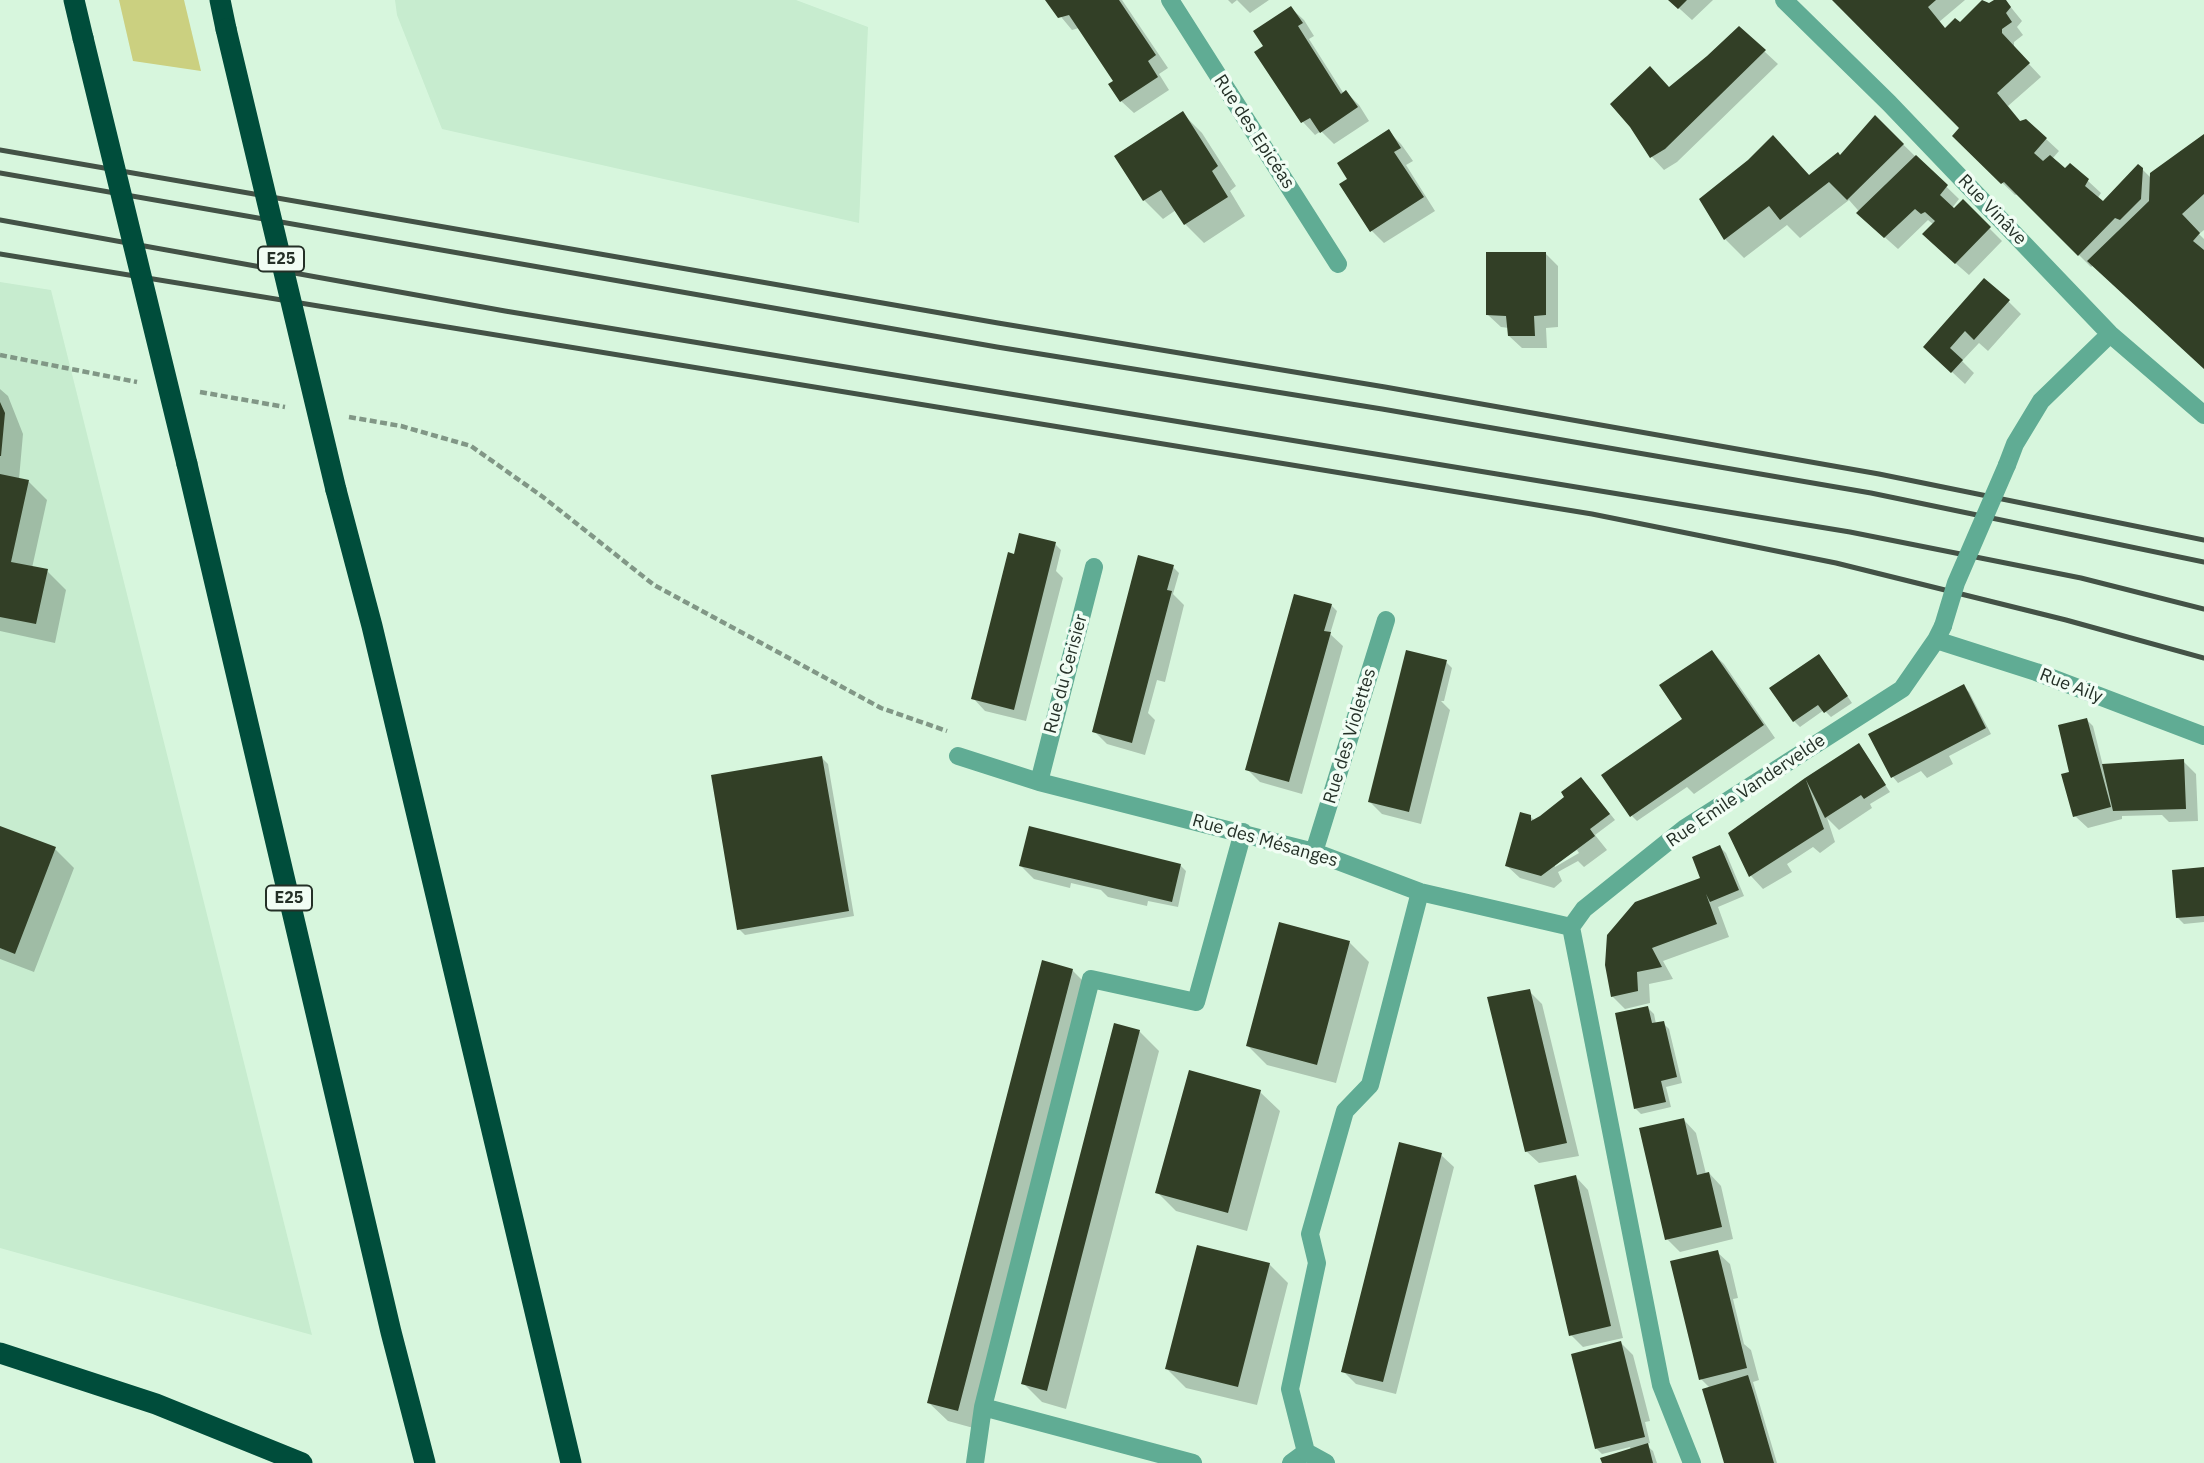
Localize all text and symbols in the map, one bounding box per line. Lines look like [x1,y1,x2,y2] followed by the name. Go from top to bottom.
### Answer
[1209,71,1299,193] street label: Rue des Epicéas
[1953,170,2031,250] street label: Rue Vinâve
[258,246,304,272] road number: E25
[1040,612,1092,736] street label: Rue du Cerisier
[2037,664,2105,708] street label: Rue Aily
[1319,666,1381,806] street label: Rue des Violettes
[1663,730,1829,852] street label: Rue Emile Vandervelde
[1190,810,1340,872] street label: Rue des Mésanges
[266,885,312,910] road number: E25

